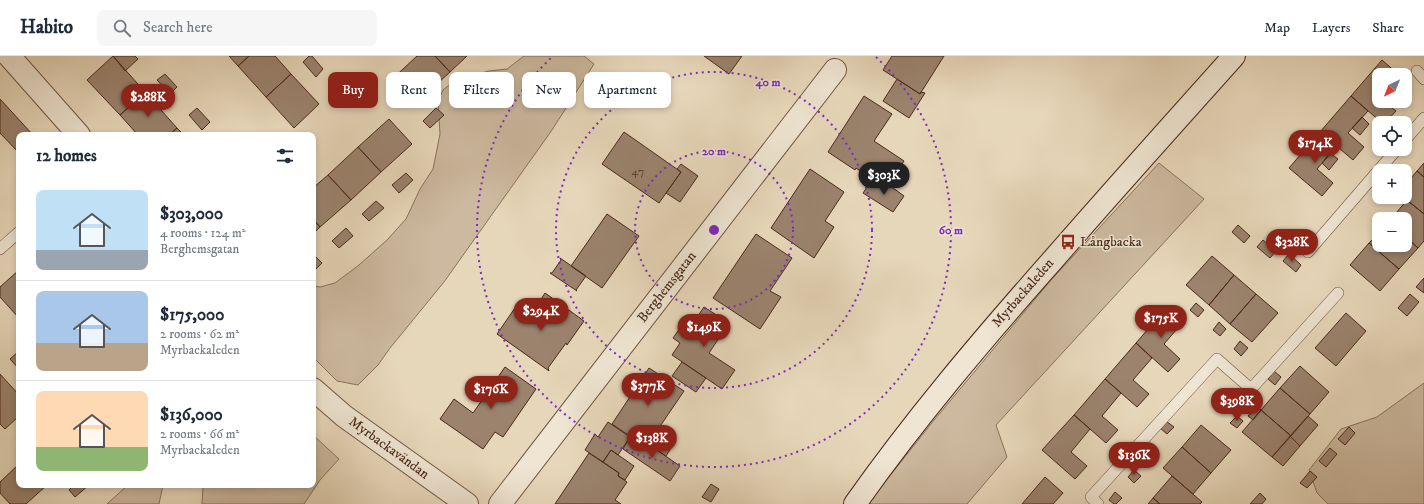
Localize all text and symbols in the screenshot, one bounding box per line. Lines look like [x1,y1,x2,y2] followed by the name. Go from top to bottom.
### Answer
[97,10,377,46] search box
[20,16,73,39] text: Habito
[111,17,133,39] icon: search
[143,18,212,37] text: Search here
[1264,19,1290,37] text: Map
[1312,19,1350,37] text: Layers
[1372,19,1404,37] text: Share
[1372,68,1412,108] north arrow
[1372,68,1412,252] map controls
[328,72,378,108] chip: Buy
[386,72,441,108] chip: Rent
[449,72,514,108] chip: Filters
[522,72,576,108] chip: New
[584,72,671,108] chip: Apartment
[755,75,780,90] text: 40 m
[120,84,176,118] pin: $288K
[130,89,166,105] text: $288K
[1372,116,1412,156] button: locate
[1287,130,1343,164] pin: $174K
[1297,135,1333,151] text: $174K
[702,144,726,159] text: 20 m
[36,145,97,167] text: 12 homes
[274,145,296,167] icon: filters
[856,162,912,196] pin: $303K
[632,164,644,179] house number: 47
[1372,164,1412,204] button: +
[868,167,900,183] text: $303K
[160,203,223,225] text: $303,000
[68,206,116,254] icon: home
[1372,212,1412,252] button: −
[707,223,721,237] centre of rings
[939,223,963,238] text: 60 m
[160,225,246,241] text: 4 rooms · 124 m²
[1264,229,1320,263] pin: $328K
[1059,233,1077,251] bus stop icon: Långbacka
[1080,233,1142,251] place label: Långbacka
[1275,234,1309,250] text: $328K
[160,241,239,257] text: Berghemsgatan
[634,247,701,326] street label: Berghemsgatan
[988,254,1058,331] street label: Myrbackaleden
[513,298,569,332] pin: $294K
[523,303,559,319] text: $294K
[160,304,224,326] text: $175,000
[1133,305,1189,339] pin: $175K
[68,307,116,355] icon: home
[1144,310,1178,326] text: $175K
[676,314,732,348] pin: $149K
[687,319,721,335] text: $149K
[160,326,239,342] text: 2 rooms · 62 m²
[160,342,240,358] text: Myrbackaleden
[620,373,676,407] pin: $377K
[463,376,519,410] pin: $176K
[631,378,665,394] text: $377K
[474,381,508,397] text: $176K
[1209,388,1265,422] pin: $398K
[1220,393,1254,409] text: $398K
[160,404,223,426] text: $136,000
[68,407,116,455] icon: home
[345,413,433,484] street label: Myrbackavändan
[624,425,680,459] pin: $138K
[160,426,239,442] text: 2 rooms · 66 m²
[636,430,668,446] text: $138K
[160,442,240,458] text: Myrbackaleden
[1106,442,1162,476] pin: $136K
[1118,447,1150,463] text: $136K

